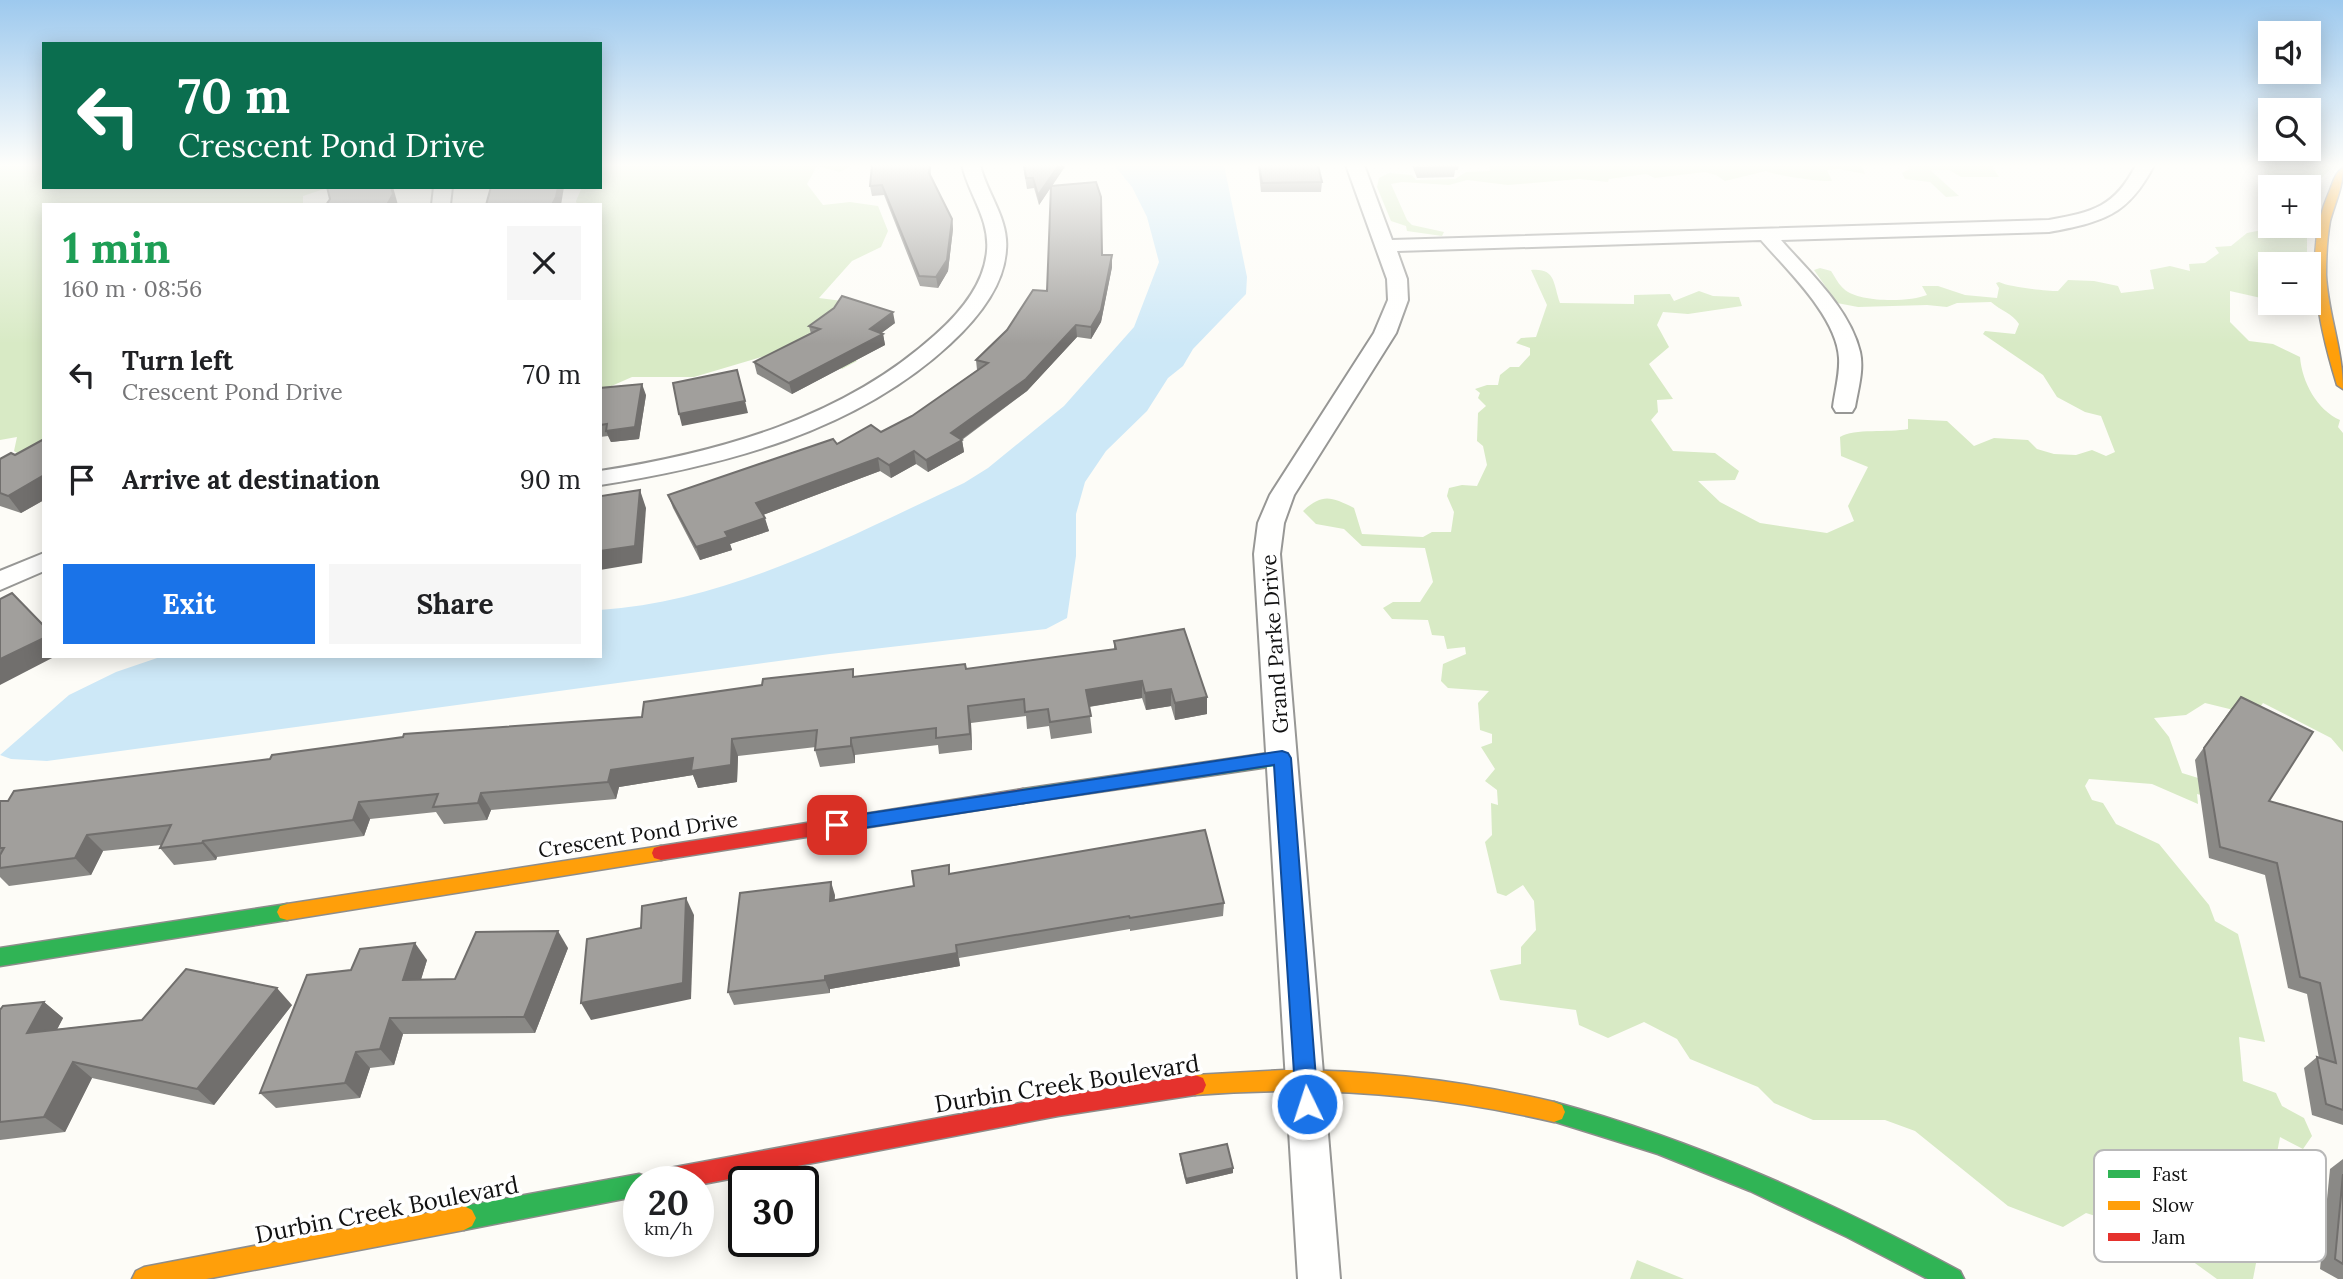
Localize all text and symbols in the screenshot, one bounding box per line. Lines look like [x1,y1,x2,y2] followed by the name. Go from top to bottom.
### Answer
[2258,21,2321,315] map controls
[2258,21,2321,84] button: sound
[178,64,290,126] text: 70 m
[63,70,154,161] icon: left
[2258,98,2321,161] button: search
[178,125,485,166] text: Crescent Pond Drive
[2258,175,2321,238] button: +
[63,221,170,275] text: 1 min
[507,226,581,300] button: close
[2258,252,2321,315] button: −
[63,274,202,303] text: 160 m · 08:56
[122,344,233,377] text: Turn left
[63,356,101,394] icon: left
[523,358,581,391] text: 70 m
[122,377,343,406] text: Crescent Pond Drive
[63,461,101,499] icon: arrive
[122,463,380,496] text: Arrive at destination
[520,463,581,496] text: 90 m
[1255,554,1294,735] street label: Grand Parke Drive
[63,564,315,644] button: Exit
[329,564,581,644] button: Share
[807,795,867,855] pin
[536,805,740,864] street label: Crescent Pond Drive
[818,806,856,844] icon: arrive
[932,1047,1202,1120] street label: Durbin Creek Boulevard
[1270,1067,1344,1141] position arrow
[2094,1150,2326,1262] legend
[2152,1162,2188,1186] text: Fast
[728,1166,819,1257] speed limit sign: 30
[253,1169,521,1250] street label: Durbin Creek Boulevard
[648,1180,689,1225] text: 20
[2152,1193,2195,1217] text: Slow
[644,1217,693,1240] text: km/h
[2151,1225,2186,1249] text: Jam

